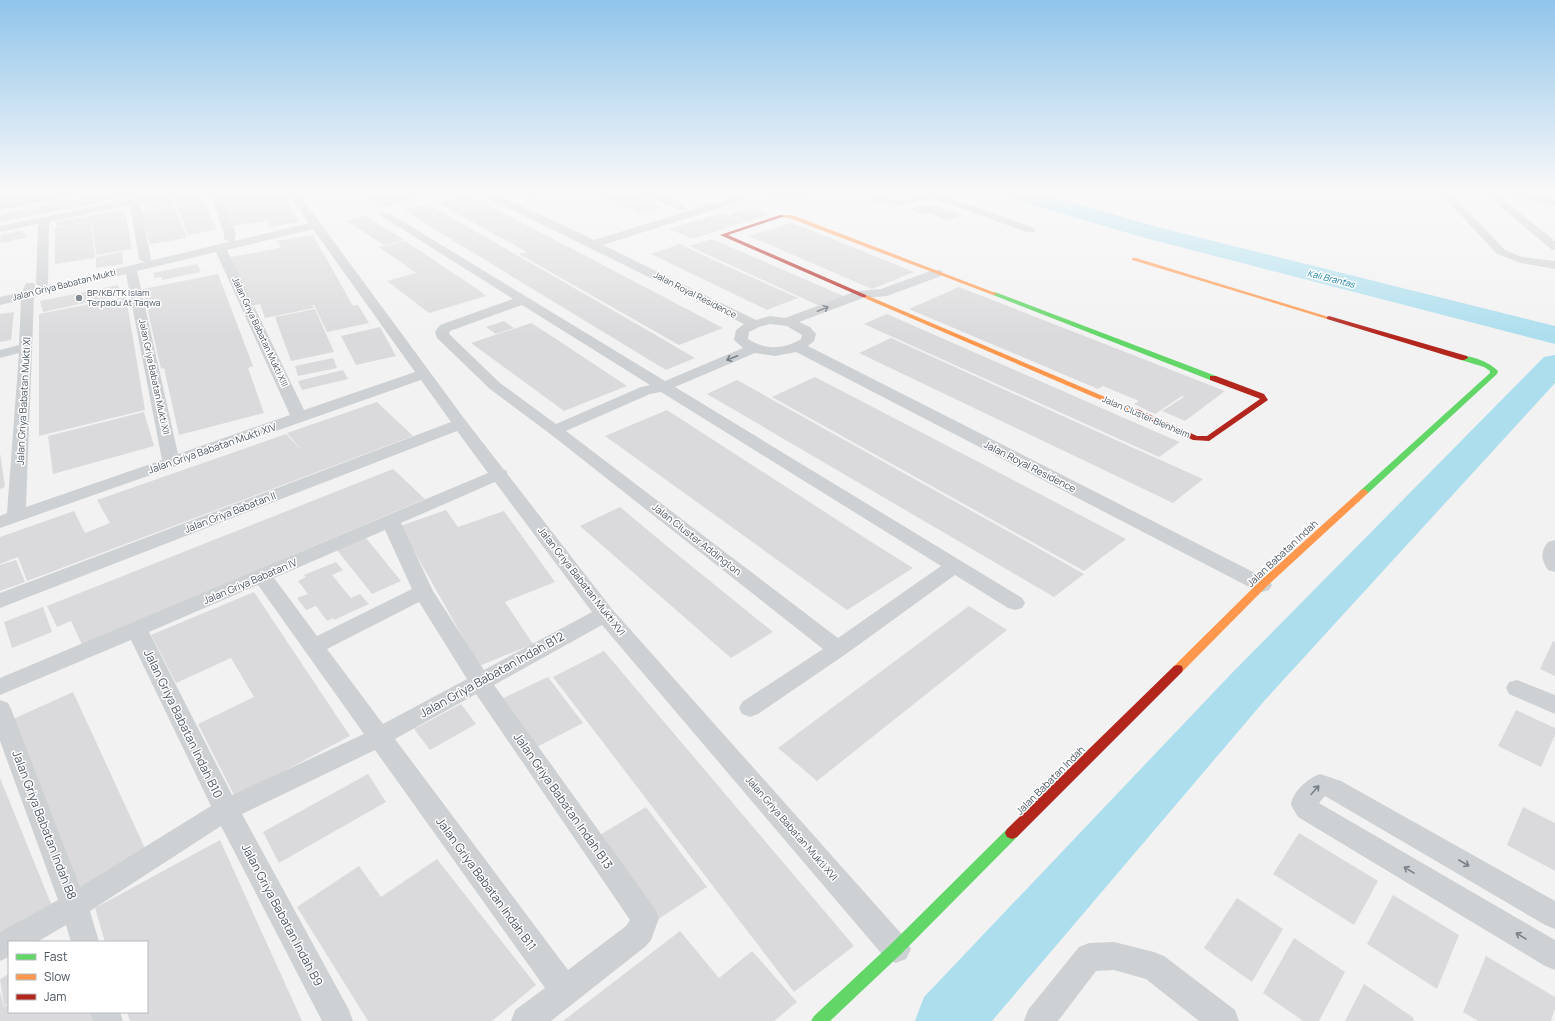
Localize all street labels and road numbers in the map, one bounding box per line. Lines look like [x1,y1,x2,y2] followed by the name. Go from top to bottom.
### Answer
[11,265,117,304] street label: Jalan Griya Babatan Mukti
[652,268,739,321] street label: Jalan Royal Residence
[229,275,292,389] street label: Jalan Griya Babatan Mukti XIII
[136,318,173,436] street label: Jalan Griya Babatan Mukti XII
[13,337,33,465] street label: Jalan Griya Babatan Mukti XI
[1100,392,1192,441] street label: Jalan Cluster Blenheim
[146,420,278,476] street label: Jalan Griya Babatan Mukti XIV
[982,437,1079,495] street label: Jalan Royal Residence
[182,488,278,536] street label: Jalan Griya Babatan II
[649,500,745,578] street label: Jalan Cluster Addington
[1243,516,1321,590] street label: Jalan Babatan Indah
[535,524,629,638] street label: Jalan Griya Babatan Mukti XVI
[201,555,299,607] street label: Jalan Griya Babatan IV
[416,628,567,721] street label: Jalan Griya Babatan Indah B12
[140,647,227,801] street label: Jalan Griya Babatan Indah B10
[510,729,617,872] street label: Jalan Griya Babatan Indah B13
[1012,742,1088,818] street label: Jalan Babatan Indah
[8,748,81,902] street label: Jalan Griya Babatan Indah B8
[743,773,841,883] street label: Jalan Griya Babatan Mukti XVI
[432,814,541,954] street label: Jalan Griya Babatan Indah B11
[238,841,327,989] street label: Jalan Griya Babatan Indah B9

